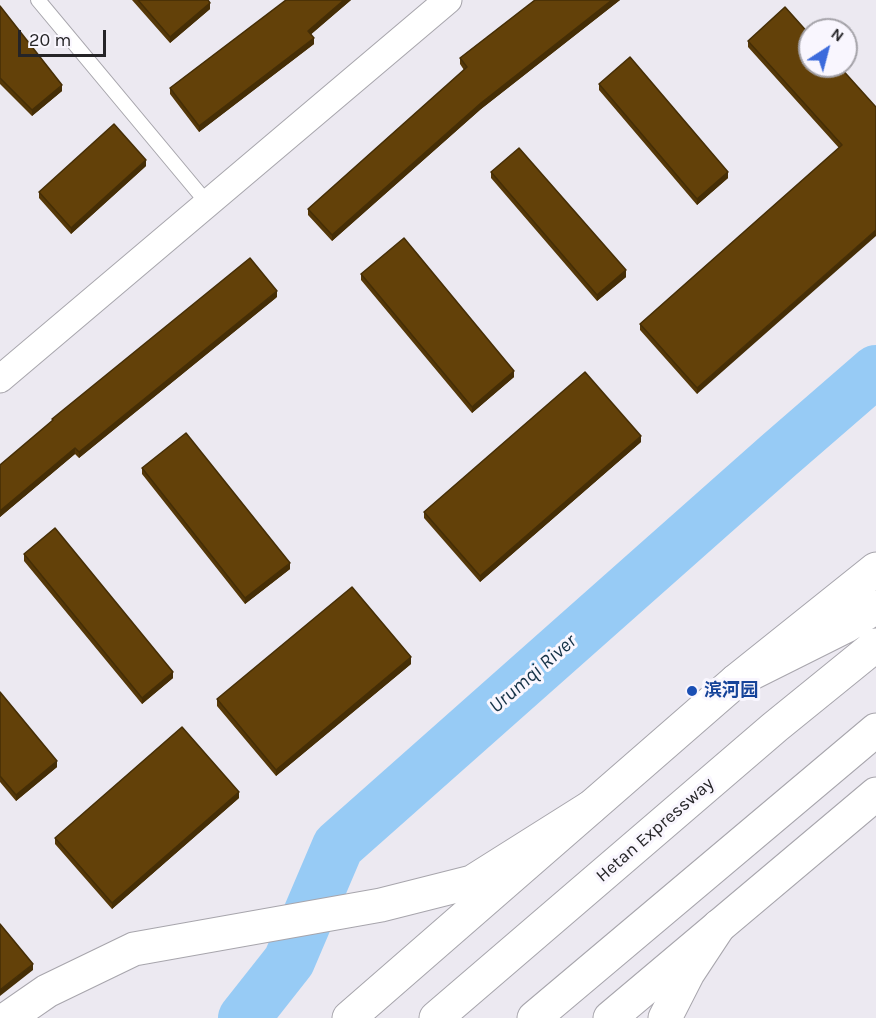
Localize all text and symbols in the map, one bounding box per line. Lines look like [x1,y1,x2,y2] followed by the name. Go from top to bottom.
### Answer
[21,18,110,56] scale bar
[798,18,858,78] north arrow
[827,24,848,46] text: N
[29,29,71,51] text: 20 m
[484,629,582,719] water label: Urumqi River
[704,680,758,702] place label: 滨河园
[685,684,699,698] marker: 滨河园
[592,773,718,887] street label: Hetan Expressway

